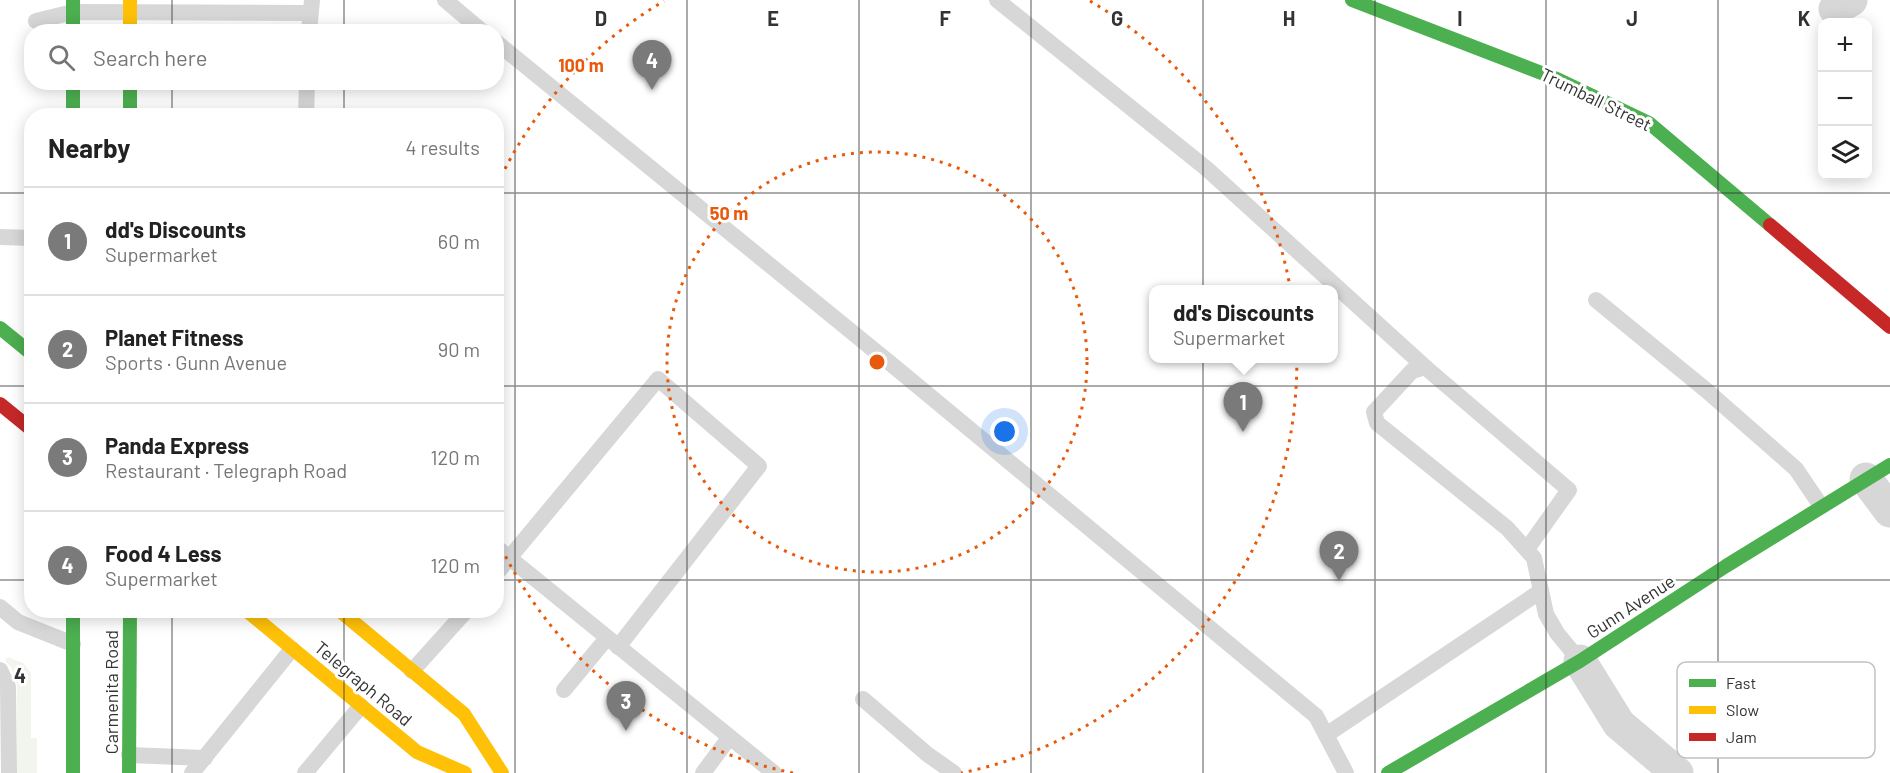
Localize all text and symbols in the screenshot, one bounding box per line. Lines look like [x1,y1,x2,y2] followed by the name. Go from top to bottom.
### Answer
[595,6,607,30] text: D
[767,6,779,30] text: E
[939,6,951,30] text: F
[1111,6,1123,30] text: G
[1283,6,1295,30] text: H
[1457,6,1463,30] text: I
[1626,6,1638,30] text: J
[1798,6,1811,30] text: K
[1818,18,1872,180] map controls
[1818,18,1872,72] button: +
[24,24,504,90] search box
[632,40,672,90] pin: 4
[45,41,78,74] icon: search
[93,44,207,70] text: Search here
[558,54,604,76] text: 100 m
[1538,63,1655,135] street label: Trumball Street
[1818,72,1872,126] button: −
[1818,126,1872,180] button: layers
[48,132,130,163] text: Nearby
[405,135,480,159] text: 4 results
[710,202,748,224] text: 50 m
[105,216,246,242] text: dd's Discounts
[64,229,71,253] text: 1
[438,229,480,253] text: 60 m
[105,242,218,266] text: Supermarket
[1149,285,1338,363] popup
[1173,299,1314,325] text: dd's Discounts
[105,324,244,350] text: Planet Fitness
[1173,325,1286,349] text: Supermarket
[62,337,73,361] text: 2
[438,337,480,361] text: 90 m
[105,350,287,374] text: Sports · Gunn Avenue
[867,352,887,372] centre of rings
[1224,382,1262,432] pin: 1
[990,417,1019,446] your location
[105,432,249,458] text: Panda Express
[62,445,73,469] text: 3
[430,445,480,469] text: 120 m
[105,458,347,482] text: Restaurant · Telegraph Road
[1320,532,1358,581] pin: 2
[105,540,222,566] text: Food 4 Less
[61,553,74,577] text: 4
[430,553,480,577] text: 120 m
[105,566,218,590] text: Supermarket
[1582,569,1679,643] street label: Gunn Avenue
[100,630,122,754] street label: Carmenita Road
[310,636,417,730] street label: Telegraph Road
[1677,662,1875,758] legend
[14,663,26,687] text: 4
[1726,673,1756,692] text: Fast
[606,682,646,731] pin: 3
[1726,700,1759,719] text: Slow
[1726,727,1757,746] text: Jam

